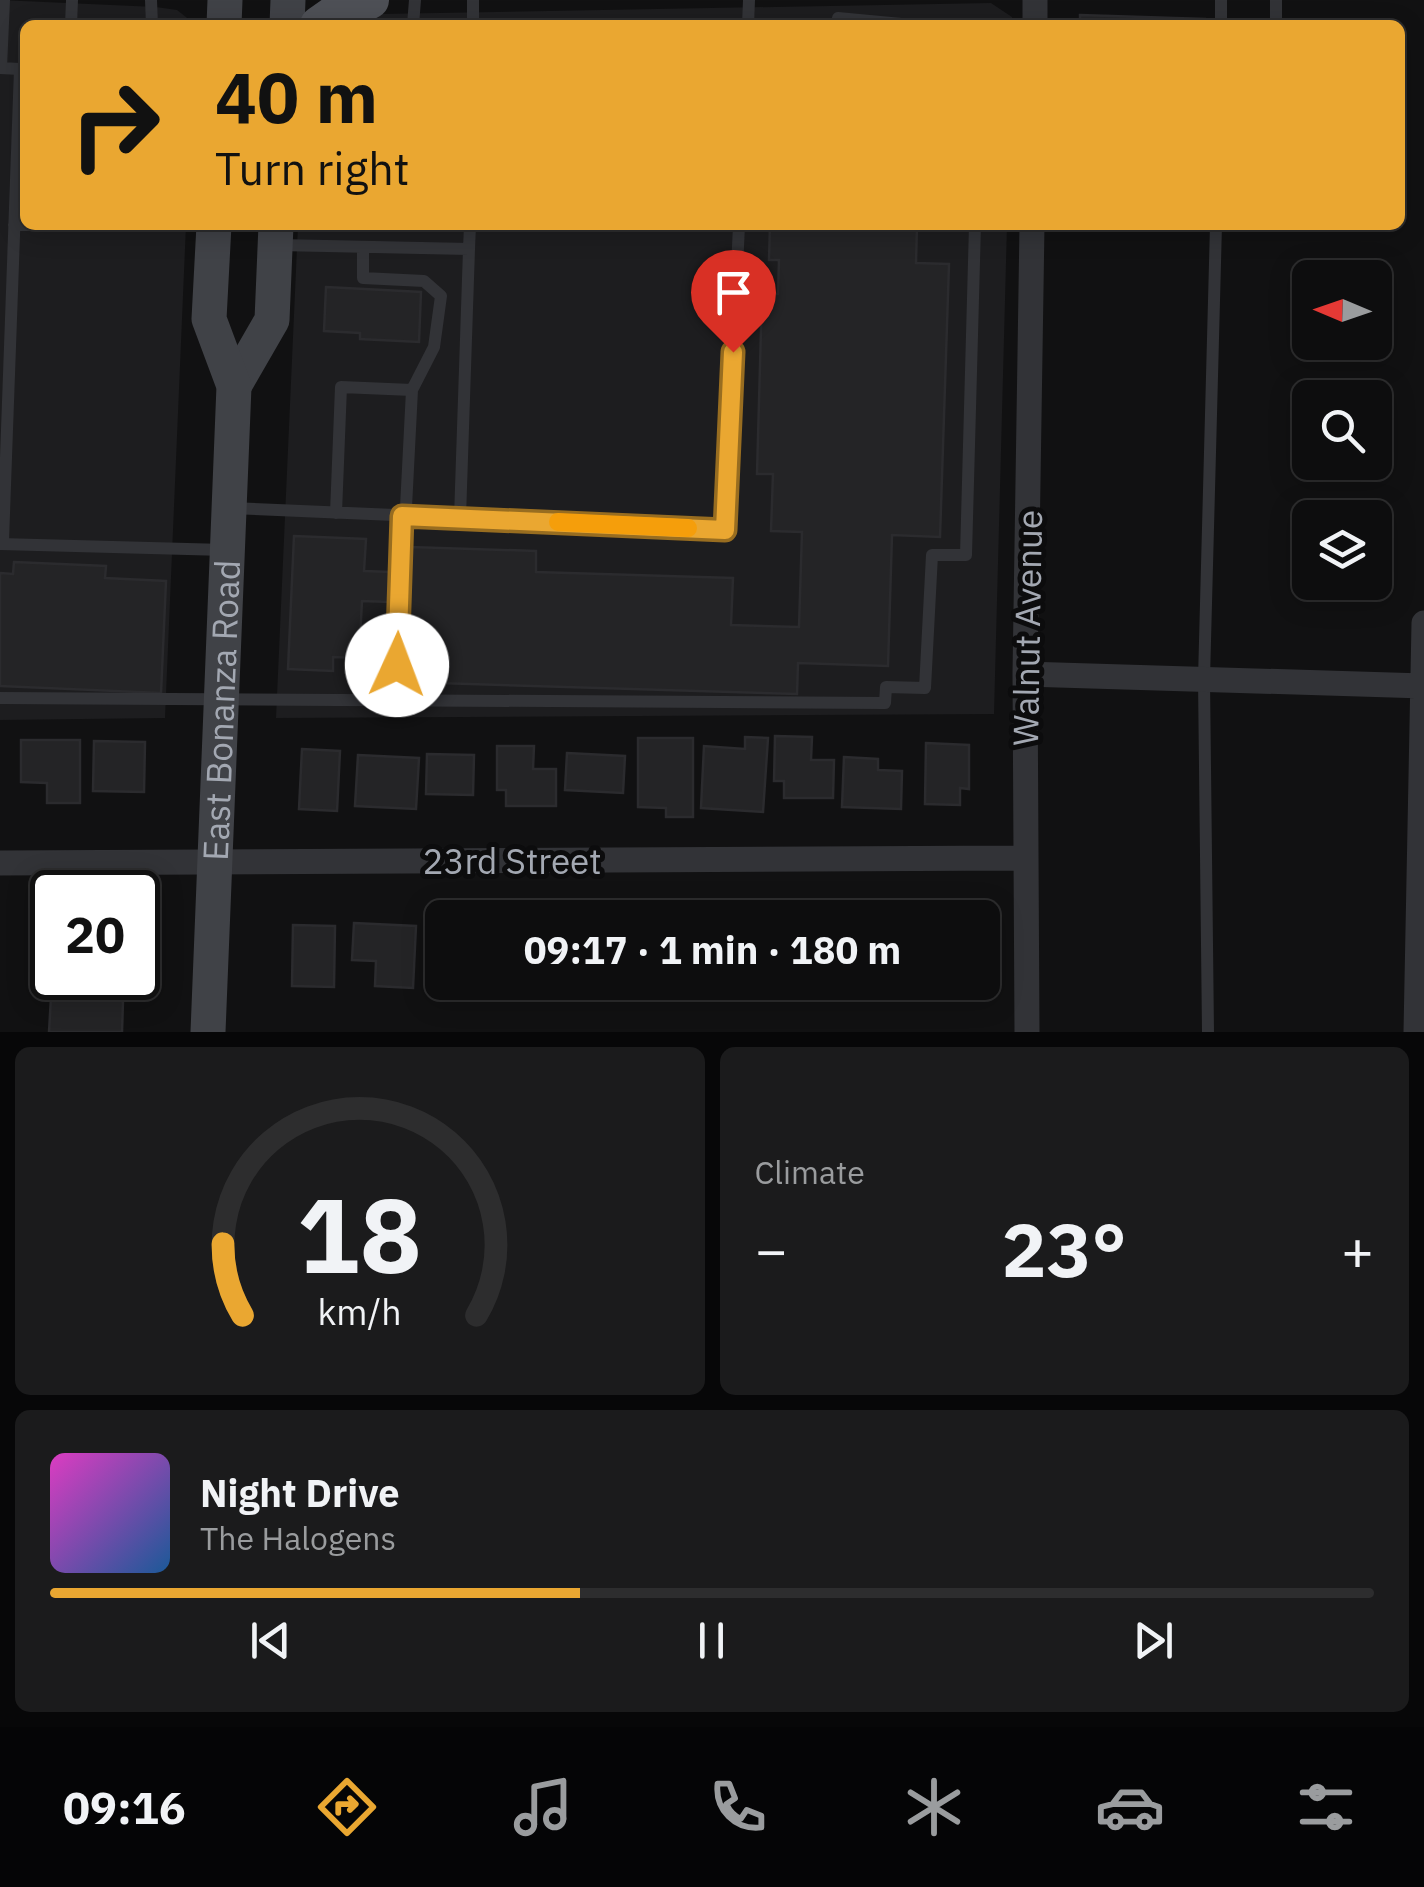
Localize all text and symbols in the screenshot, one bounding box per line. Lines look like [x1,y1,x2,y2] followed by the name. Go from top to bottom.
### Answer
[215,51,378,142] text: 40 m
[50,60,180,190] icon: right
[215,139,410,197] text: Turn right
[691,250,776,353] pin
[1292,260,1392,360] north arrow
[1292,260,1392,600] map controls
[706,265,761,320] icon: arrive
[1292,380,1392,480] button: search
[1292,500,1392,600] button: layers
[1002,510,1052,746] street label: Walnut Avenue
[192,559,250,862] street label: East Bonanza Road
[345,613,449,717] position arrow
[422,838,602,884] street label: 23rd Street
[30,870,160,1000] speed limit sign: 20
[524,925,901,974] text: 09:17 · 1 min · 180 m
[755,1151,865,1193] text: Climate
[297,1166,422,1302] text: 18
[1002,1200,1127,1298] text: 23°
[755,1214,788,1285] text: −
[1341,1214,1374,1285] text: +
[318,1288,402,1335] text: km/h
[200,1468,400,1517] text: Night Drive
[200,1517,396,1559] text: The Halogens
[243,1613,298,1668] icon: previous
[684,1613,739,1668] icon: pause
[1126,1613,1181,1668] icon: next
[312,1772,382,1842] icon: directions
[508,1772,578,1842] icon: music
[703,1772,773,1842] icon: phone
[899,1772,969,1842] icon: climate
[1095,1772,1165,1842] icon: car
[1291,1772,1361,1842] icon: filters
[63,1778,186,1836] text: 09:16

